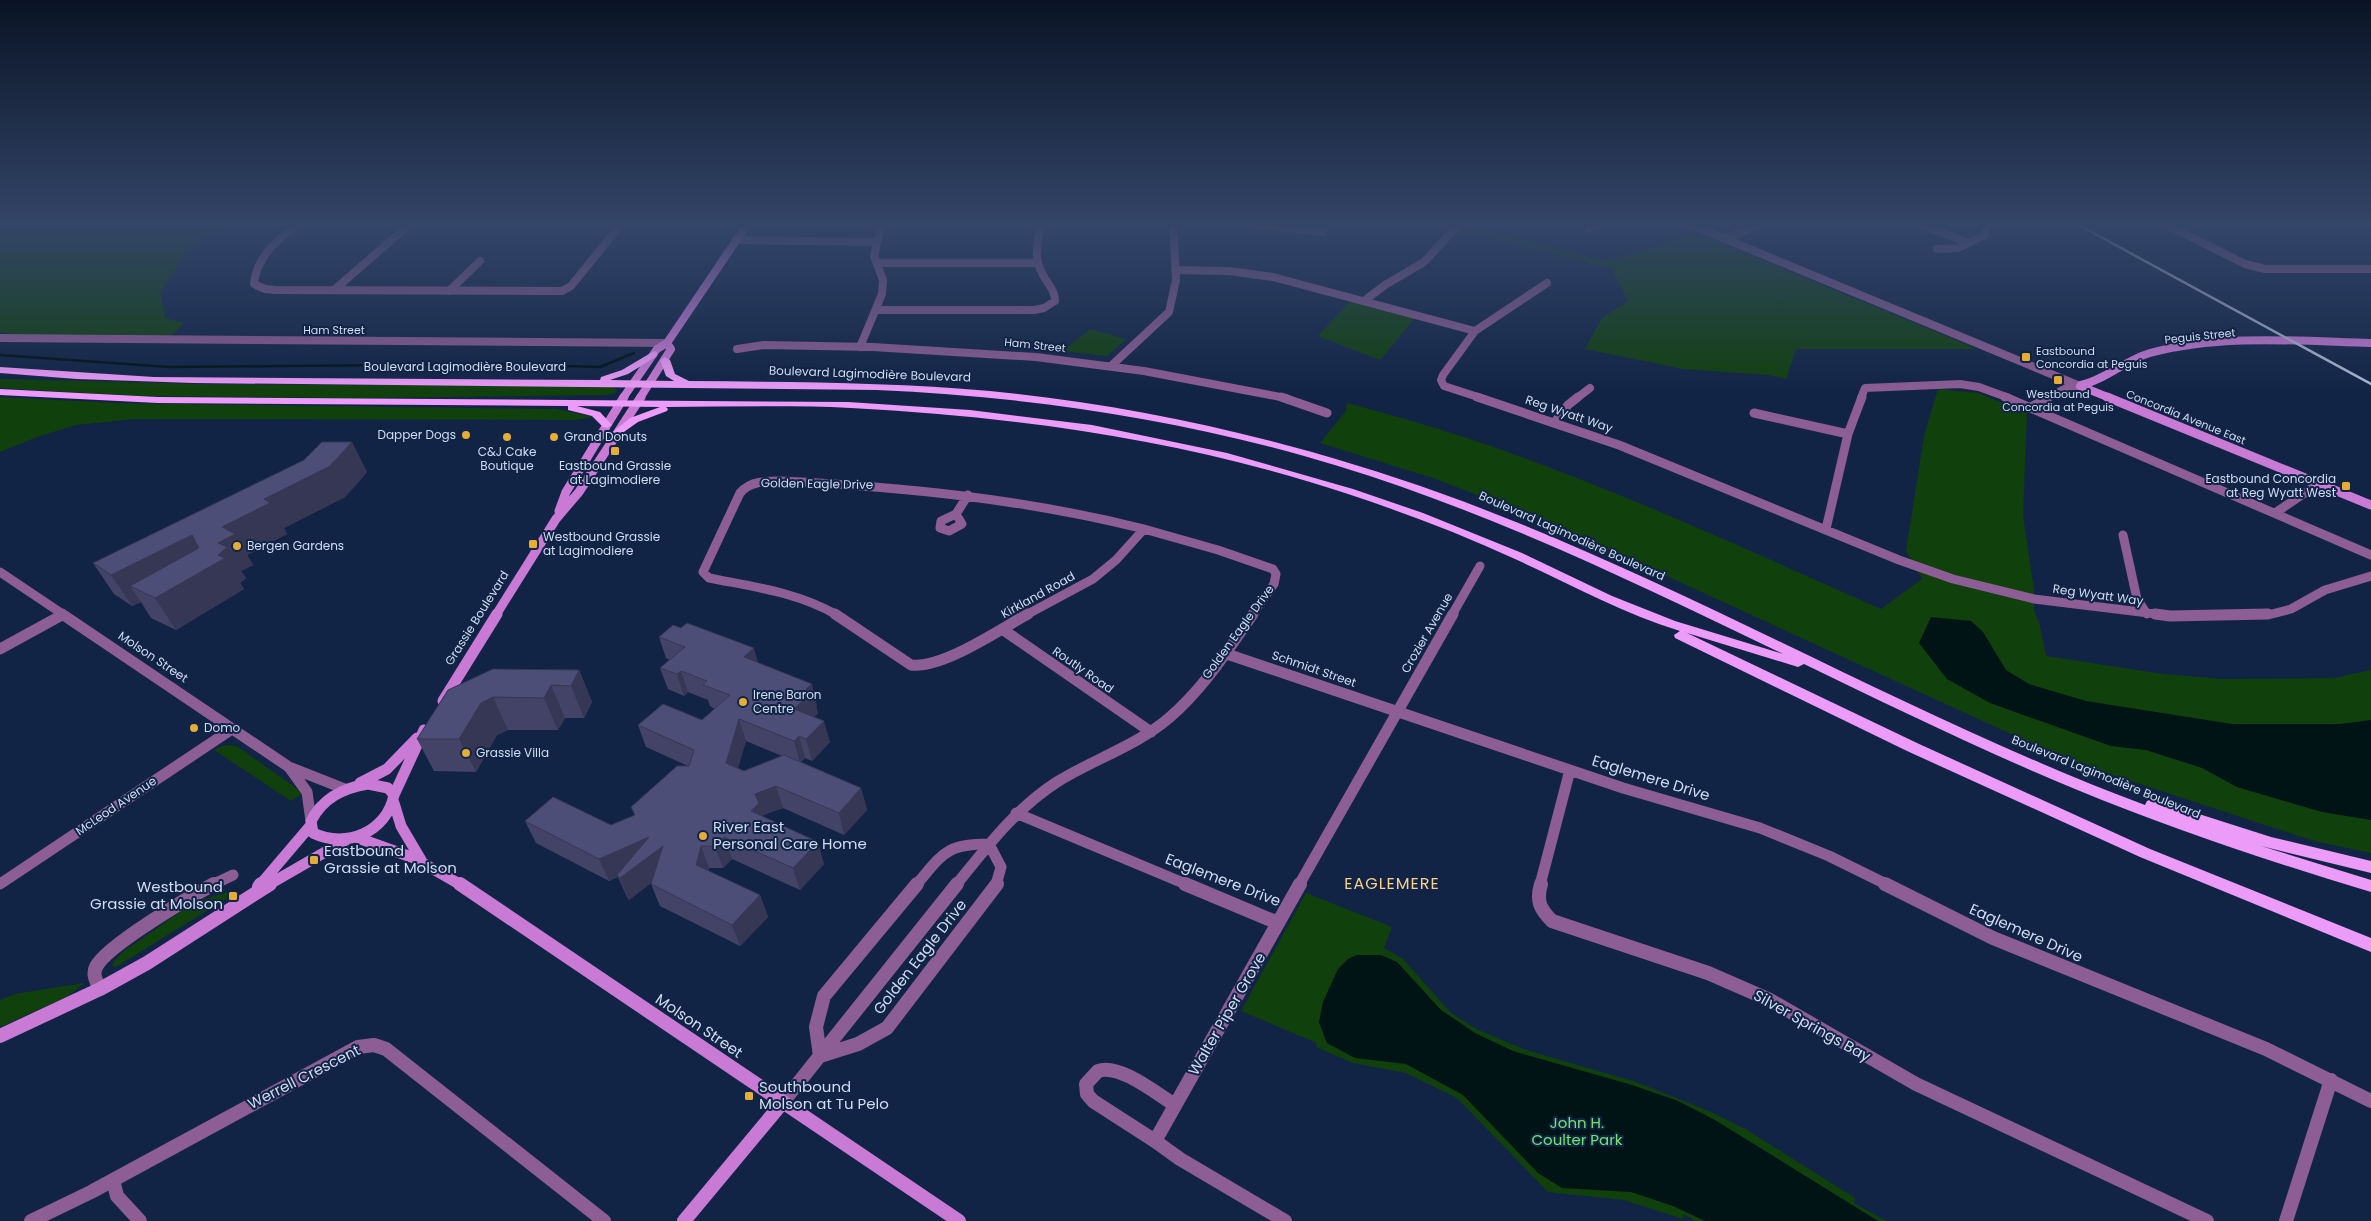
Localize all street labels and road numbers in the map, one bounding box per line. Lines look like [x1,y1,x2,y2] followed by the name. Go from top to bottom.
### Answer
[303,322,365,338] street label: Ham Street
[2164,324,2236,348] street label: Peguis Street
[1004,334,1066,356] street label: Ham Street
[364,358,566,375] street label: Boulevard Lagimodière Boulevard
[769,361,971,386] street label: Boulevard Lagimodière Boulevard
[2124,386,2248,448] street label: Concordia Avenue East
[1523,391,1615,436] street label: Reg Wyatt Way
[761,474,873,493] street label: Golden Eagle Drive
[1476,487,1668,584] street label: Boulevard Lagimodière Boulevard
[441,567,513,668] street label: Grassie Boulevard
[998,567,1078,622] street label: Kirkland Road
[2052,580,2145,609] street label: Reg Wyatt Way
[1198,581,1278,682] street label: Golden Eagle Drive
[1397,590,1456,676] street label: Crozier Avenue
[115,627,192,686] street label: Molson Street
[1049,642,1117,697] street label: Routly Road
[1270,646,1359,691] street label: Schmidt Street
[2009,731,2203,822] street label: Boulevard Lagimodière Boulevard
[1590,750,1713,805] street label: Eaglemere Drive
[72,772,160,839] street label: McLeod Avenue
[1162,848,1284,911] street label: Eaglemere Drive
[868,895,971,1019] street label: Golden Eagle Drive
[1966,898,2086,967] street label: Eaglemere Drive
[1183,948,1270,1079] street label: Walter Piper Grove
[1750,985,1875,1067] street label: Silver Springs Bay
[651,989,747,1063] street label: Molson Street
[244,1039,364,1114] street label: Werrell Crescent

